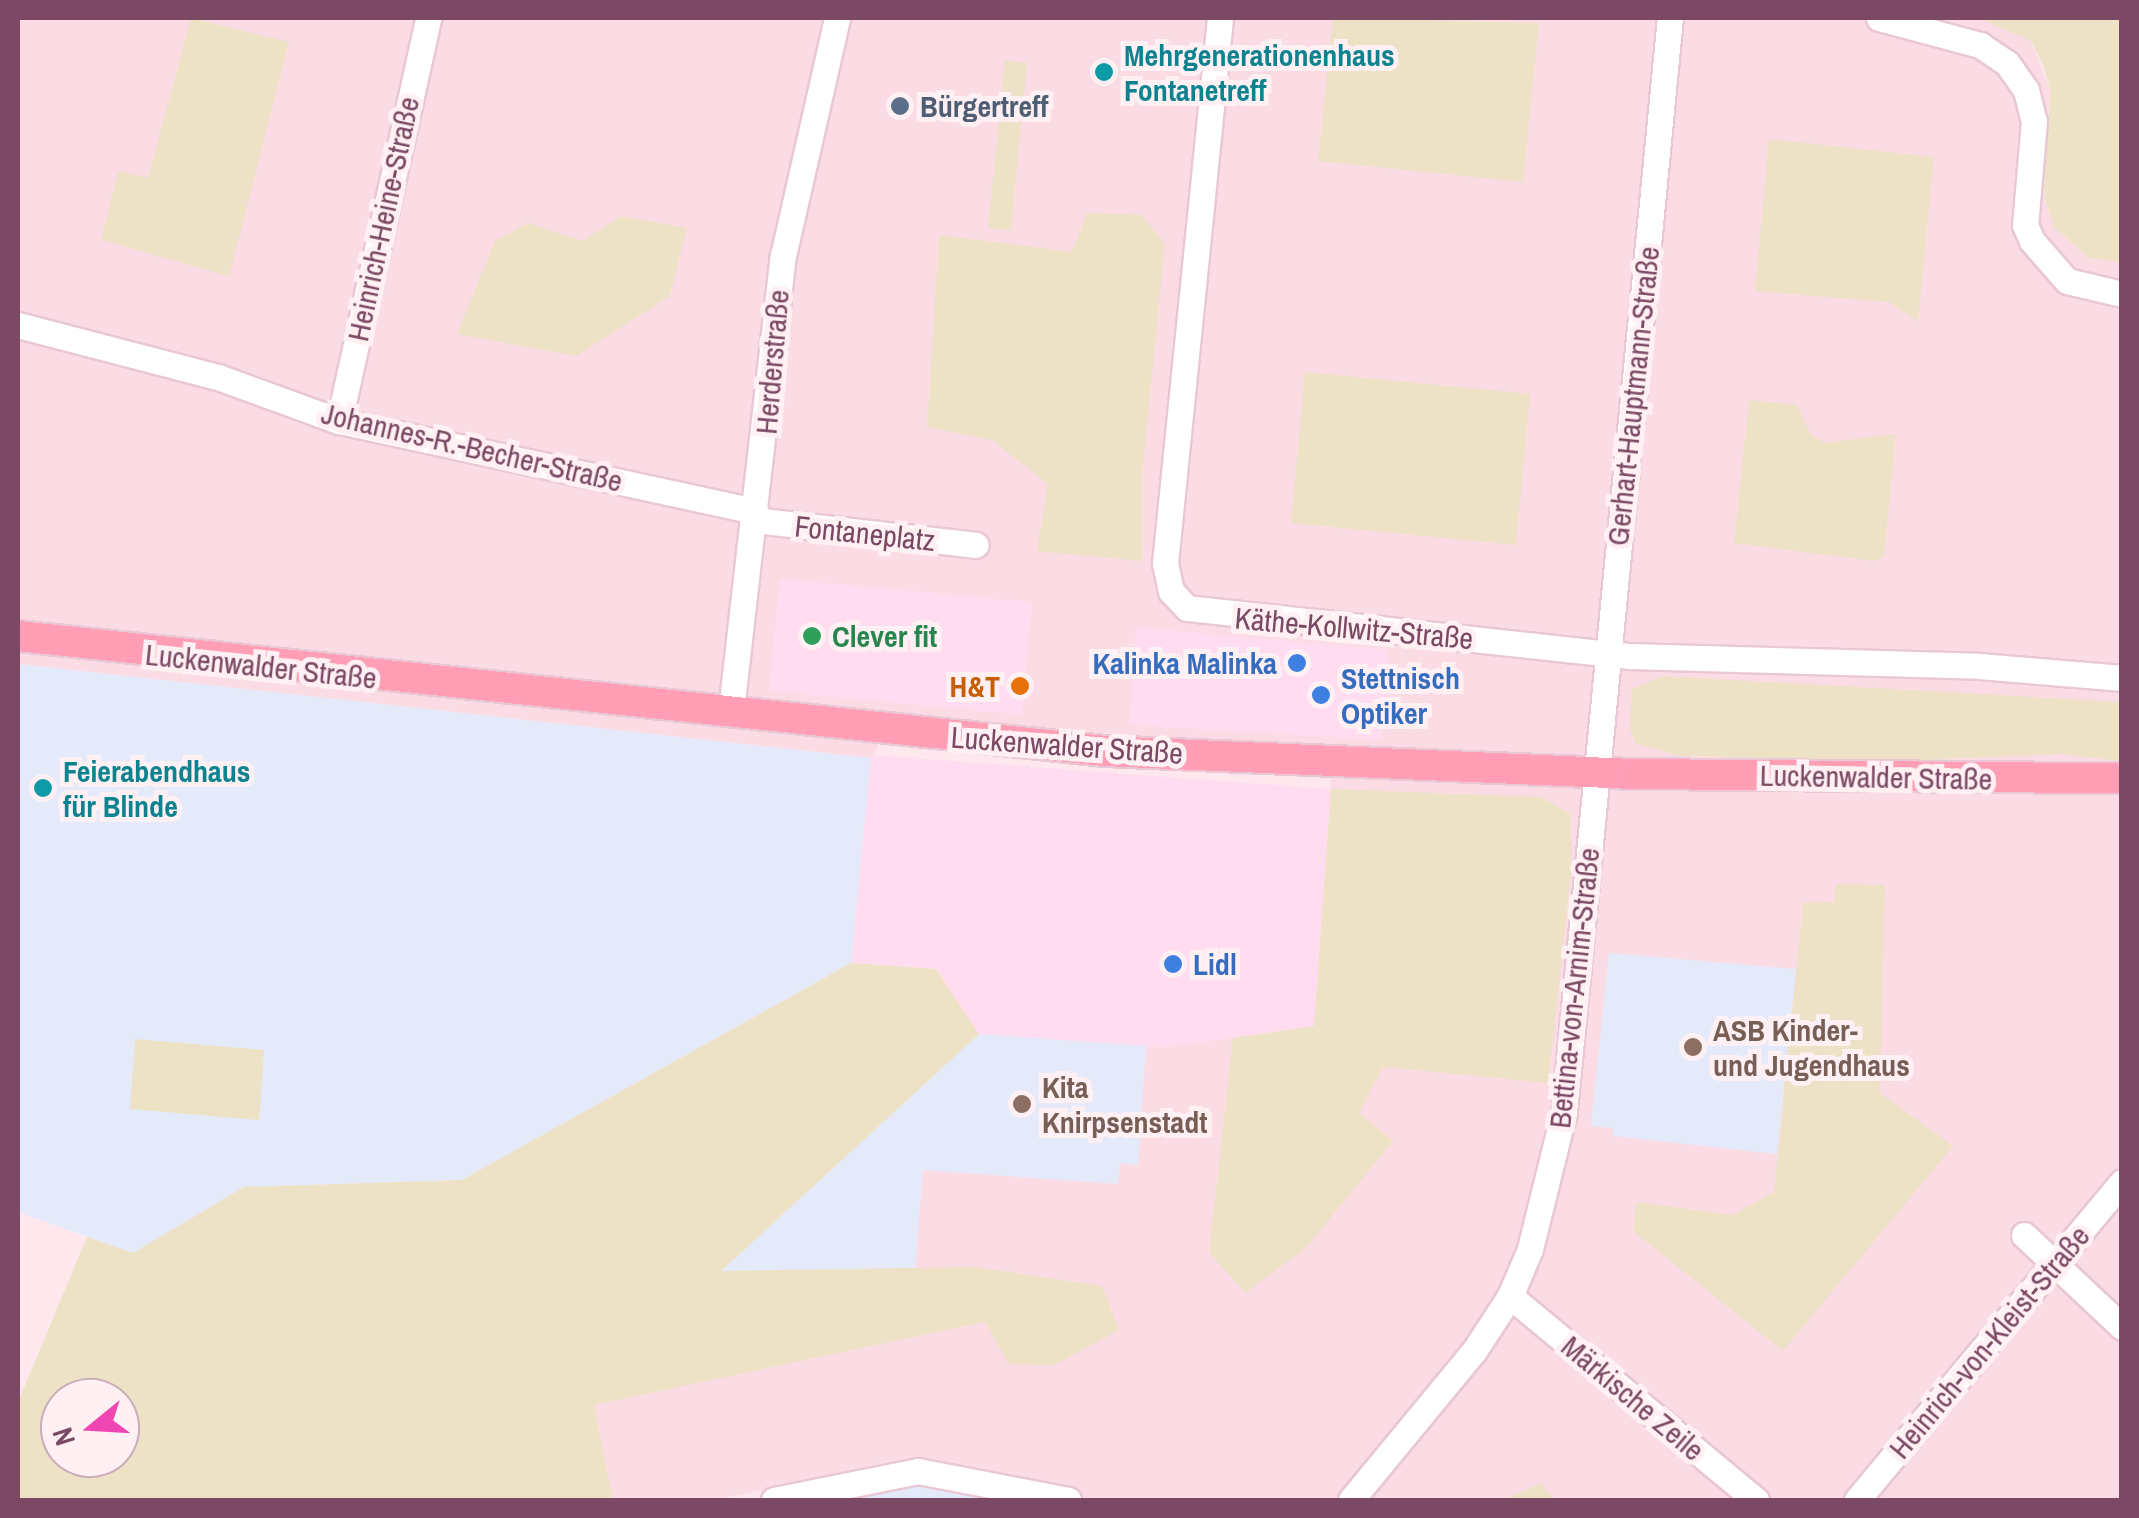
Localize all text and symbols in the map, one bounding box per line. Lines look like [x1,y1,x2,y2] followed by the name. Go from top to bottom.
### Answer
[1124,37,1395,108] place label: Mehrgenerationenhaus Fontanetreff
[1093,61,1115,83] marker: Mehrgenerationenhaus Fontanetreff
[920,88,1048,124] place label: Bürgertreff
[340,94,426,344] street label: Heinrich-Heine-Straße
[889,95,911,117] marker: Bürgertreff
[1599,245,1667,547] street label: Gerhart-Hauptmann-Straße
[748,288,796,436] street label: Herderstraße
[318,395,626,499] street label: Johannes-R.-Becher-Straße
[793,508,937,558] street label: Fontaneplatz
[1233,600,1475,656] street label: Käthe-Kollwitz-Straße
[832,618,937,654] place label: Clever fit
[801,625,823,647] marker: Clever fit
[144,636,378,696] street label: Luckenwalder Straße
[1092,645,1277,681] place label: Kalinka Malinka
[1286,652,1308,674] marker: Kalinka Malinka
[1341,660,1460,730] place label: Stettnisch Optiker
[949,668,1000,704] place label: H&T
[1009,675,1031,697] marker: H&T
[1310,684,1332,706] marker: Stettnisch Optiker
[950,719,1184,771] street label: Luckenwalder Straße
[63,753,250,824] place label: Feierabendhaus für Blinde
[1759,757,1993,797] street label: Luckenwalder Straße
[32,777,54,799] marker: Feierabendhaus für Blinde
[1541,846,1607,1130] street label: Bettina-von-Arnim-Straße
[1193,946,1237,982] place label: Lidl
[1162,953,1184,975] marker: Lidl
[1713,1012,1910,1082] place label: ASB Kinder- und Jugendhaus
[1682,1036,1704,1058] marker: ASB Kinder- und Jugendhaus
[1042,1069,1207,1140] place label: Kita Knirpsenstadt
[1011,1093,1033,1115] marker: Kita Knirpsenstadt
[1881,1218,2097,1466] street label: Heinrich-von-Kleist-Straße
[1554,1328,1712,1468] street label: Märkische Zeile
[40,1378,140,1478] north arrow
[43,1423,84,1450] text: N

